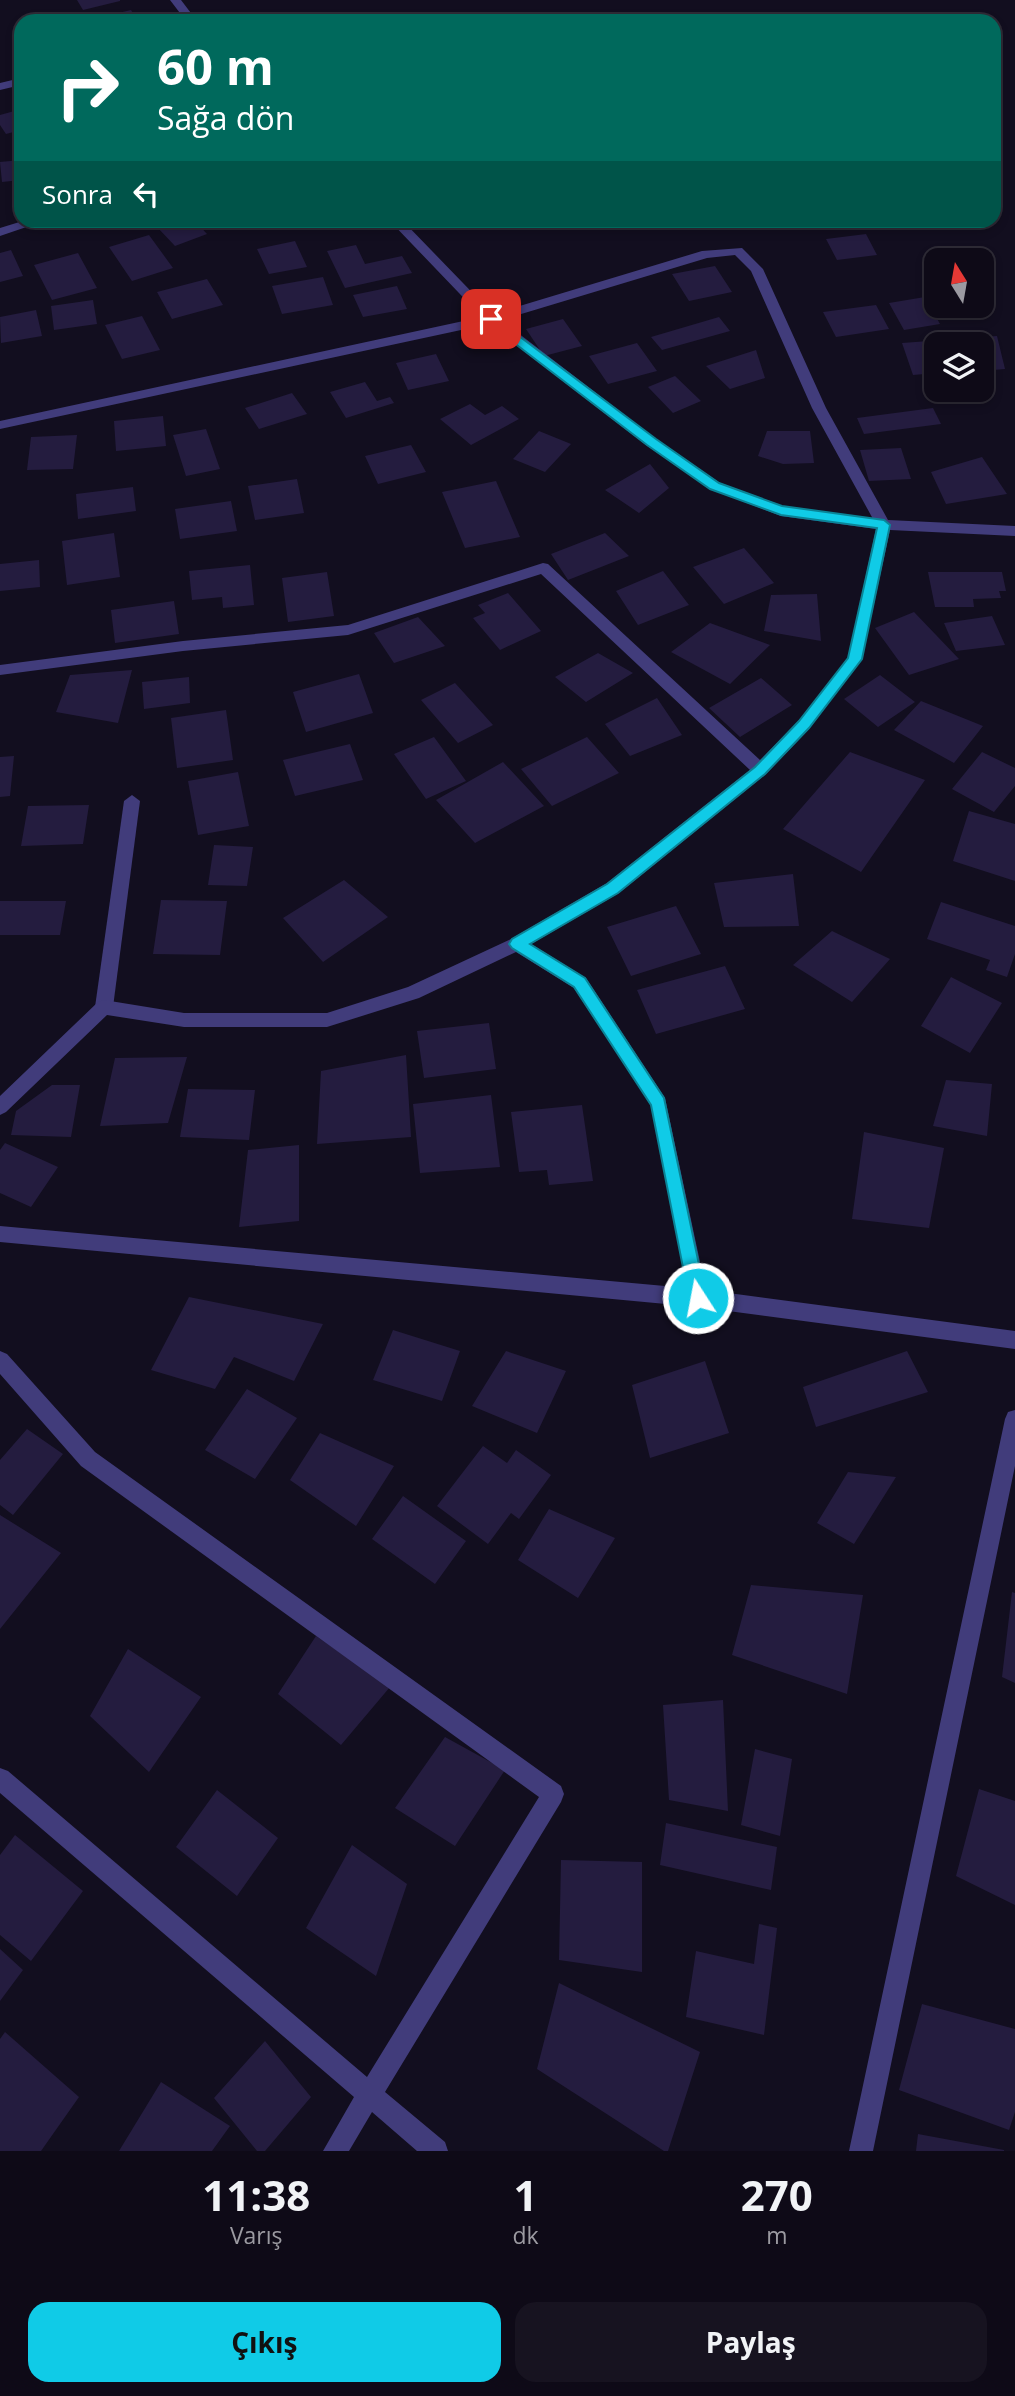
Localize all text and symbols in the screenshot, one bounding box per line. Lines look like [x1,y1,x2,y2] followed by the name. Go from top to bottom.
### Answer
[157,33,274,99] text: 60 m
[42,42,133,133] icon: right
[157,96,294,139] text: Sağa dön
[127,175,165,213] icon: left
[42,176,113,212] text: Sonra
[924,248,994,318] north arrow
[924,248,994,402] map controls
[461,289,521,349] pin
[472,300,510,338] icon: arrive
[924,332,994,402] button: layers
[661,1261,735,1335] position arrow
[202,2166,310,2223] text: 11:38
[513,2166,538,2223] text: 1
[741,2166,813,2223] text: 270
[230,2219,283,2251] text: Varış
[512,2219,539,2251] text: dk
[766,2219,787,2251] text: m
[28,2302,501,2382] button: Çıkış
[515,2302,987,2382] button: Paylaş

